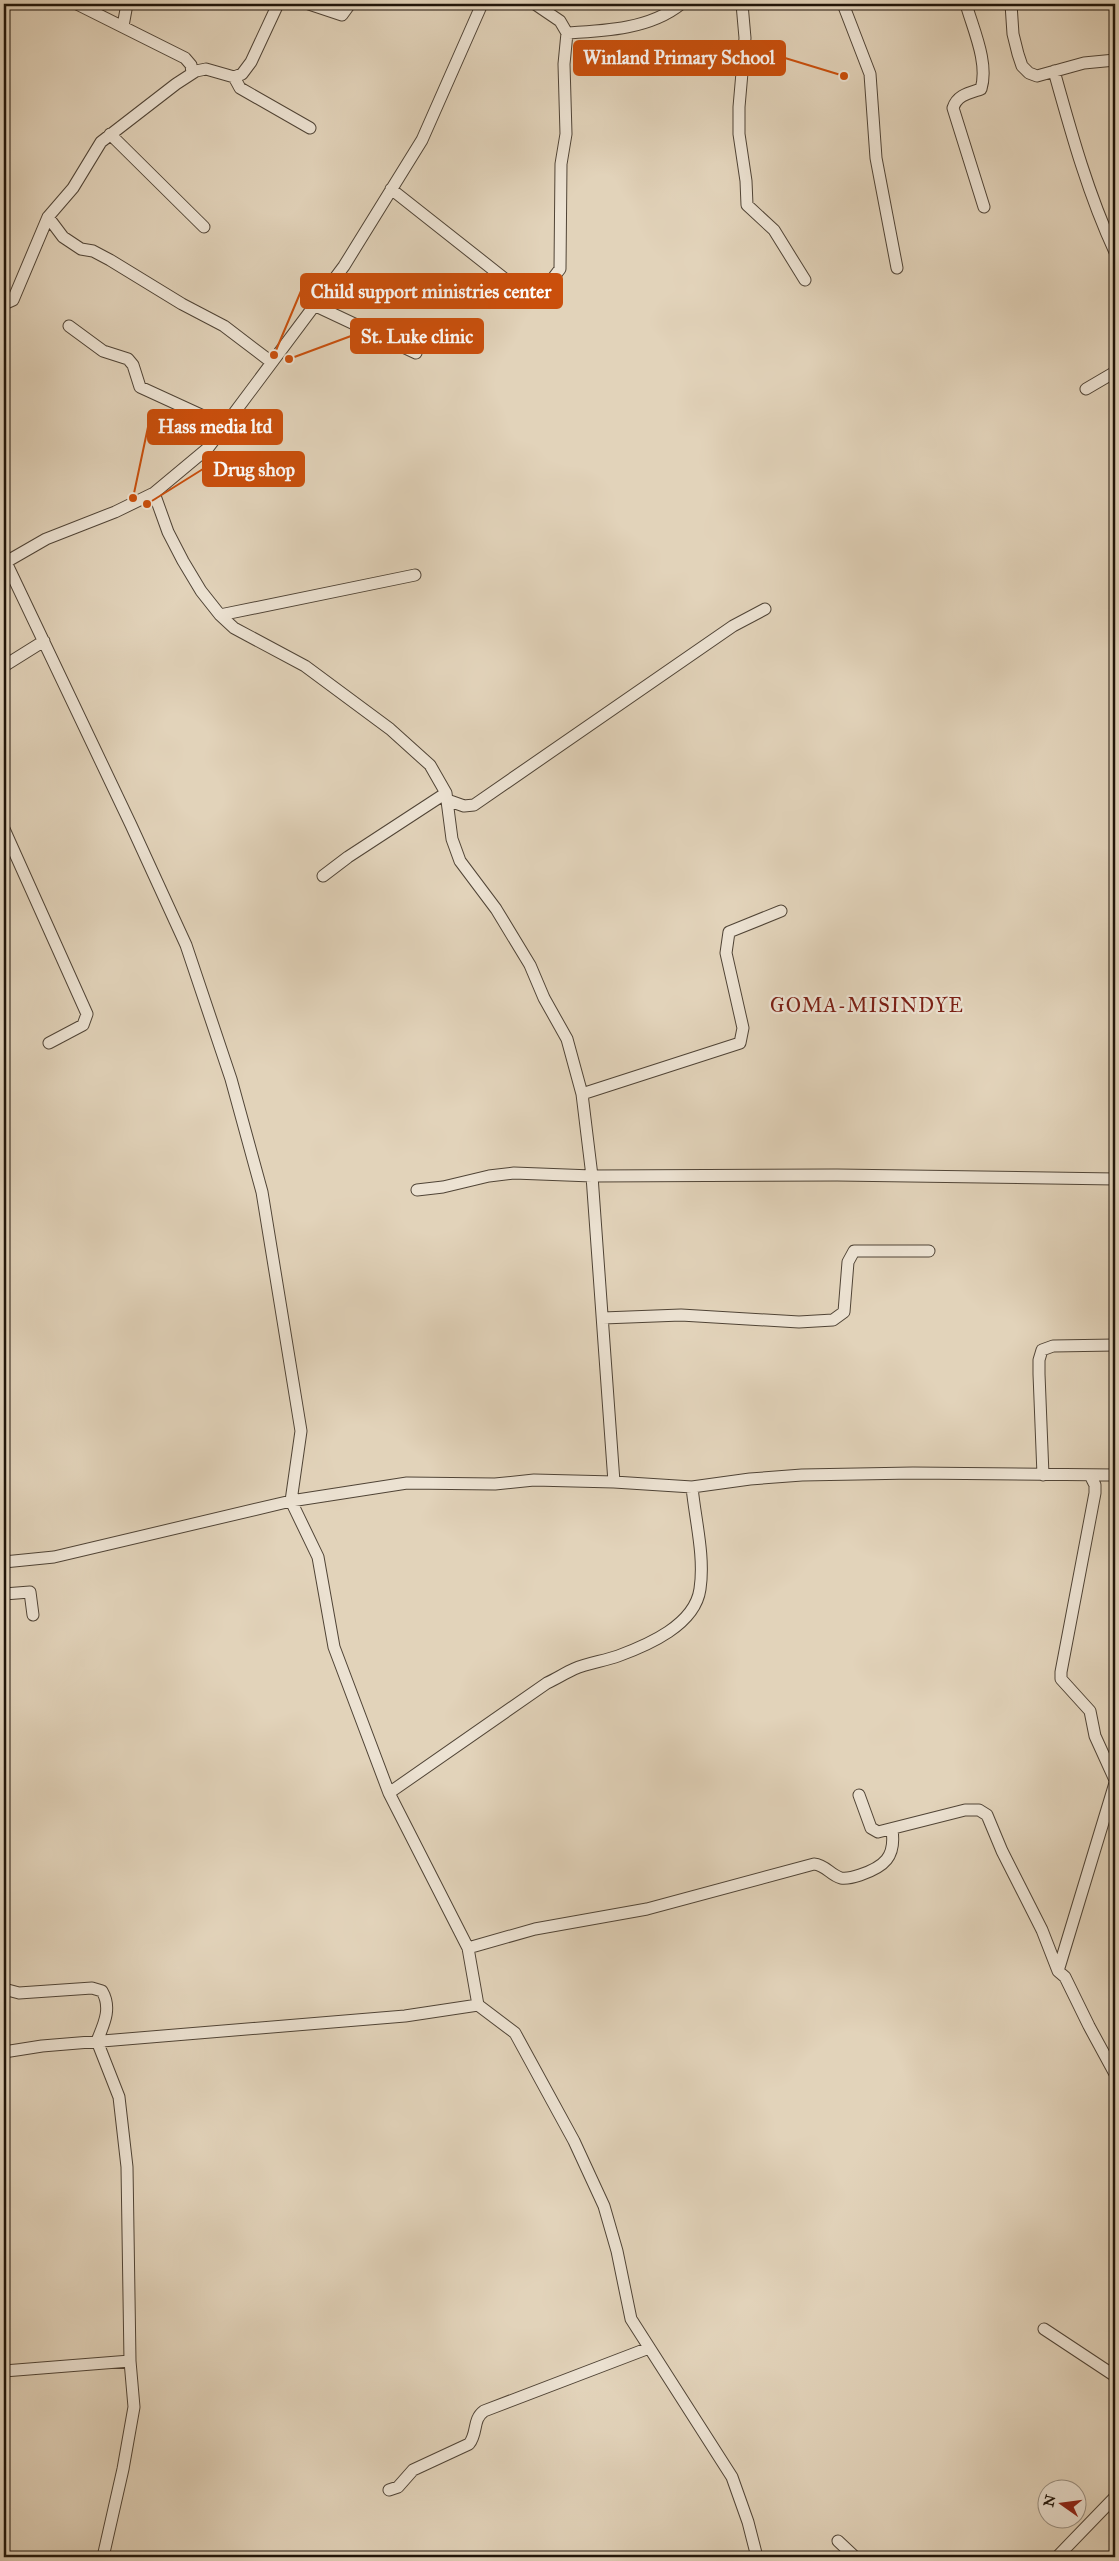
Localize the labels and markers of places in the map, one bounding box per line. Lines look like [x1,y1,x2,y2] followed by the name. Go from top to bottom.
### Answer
[574,41,785,75] callout: Winland Primary School
[301,274,562,308] callout: Child support ministries center
[351,319,483,353] callout: St. Luke clinic
[148,410,282,444] callout: Hass media ltd
[203,452,304,486] callout: Drug shop

